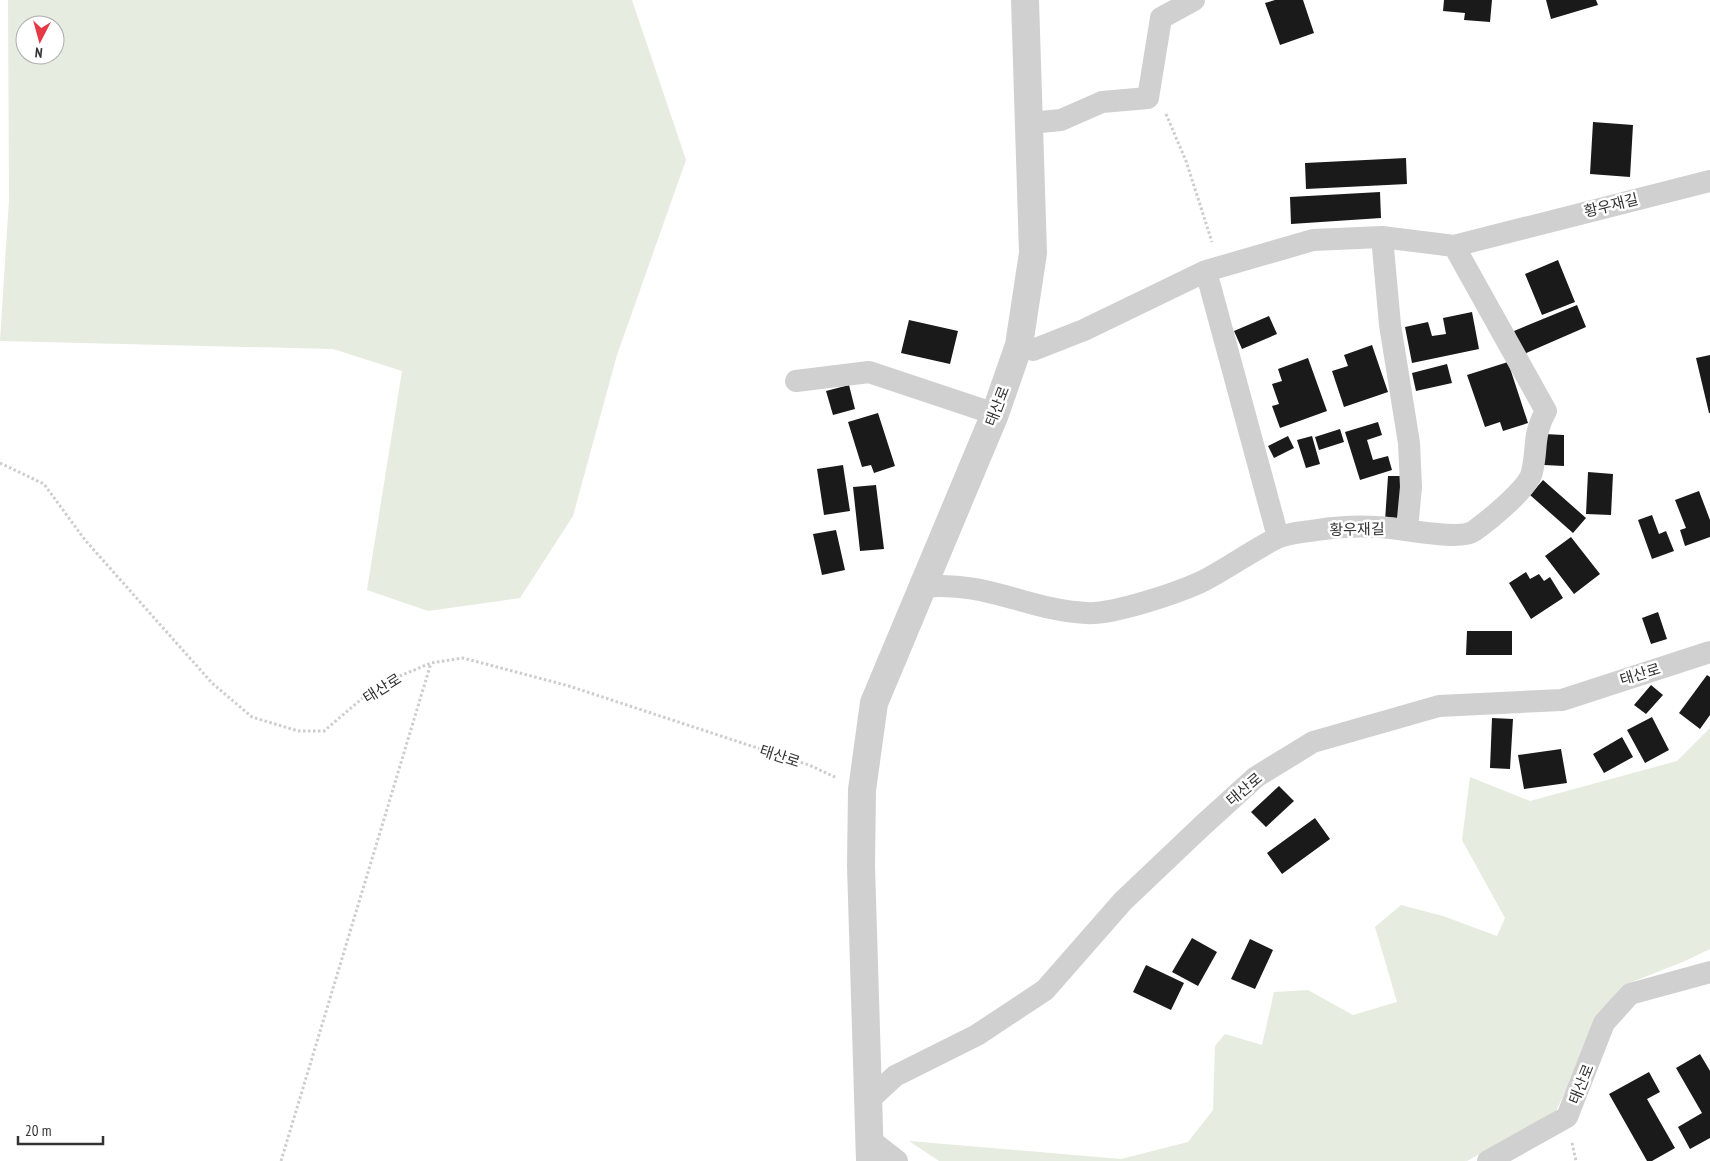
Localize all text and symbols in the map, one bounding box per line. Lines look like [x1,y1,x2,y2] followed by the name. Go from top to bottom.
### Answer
[15,15,65,65] north arrow
[34,44,43,62] text: N
[1582,189,1640,221] street label: 황우재길
[981,383,1013,429] street label: 태산로
[1329,519,1385,539] street label: 황우재길
[1617,659,1663,689] street label: 태산로
[359,669,405,707] street label: 태산로
[757,741,803,771] street label: 태산로
[1222,768,1266,810] street label: 태산로
[1564,1061,1598,1107] street label: 태산로
[18,1114,102,1146] scale bar
[25,1121,51,1140] text: 20 m

